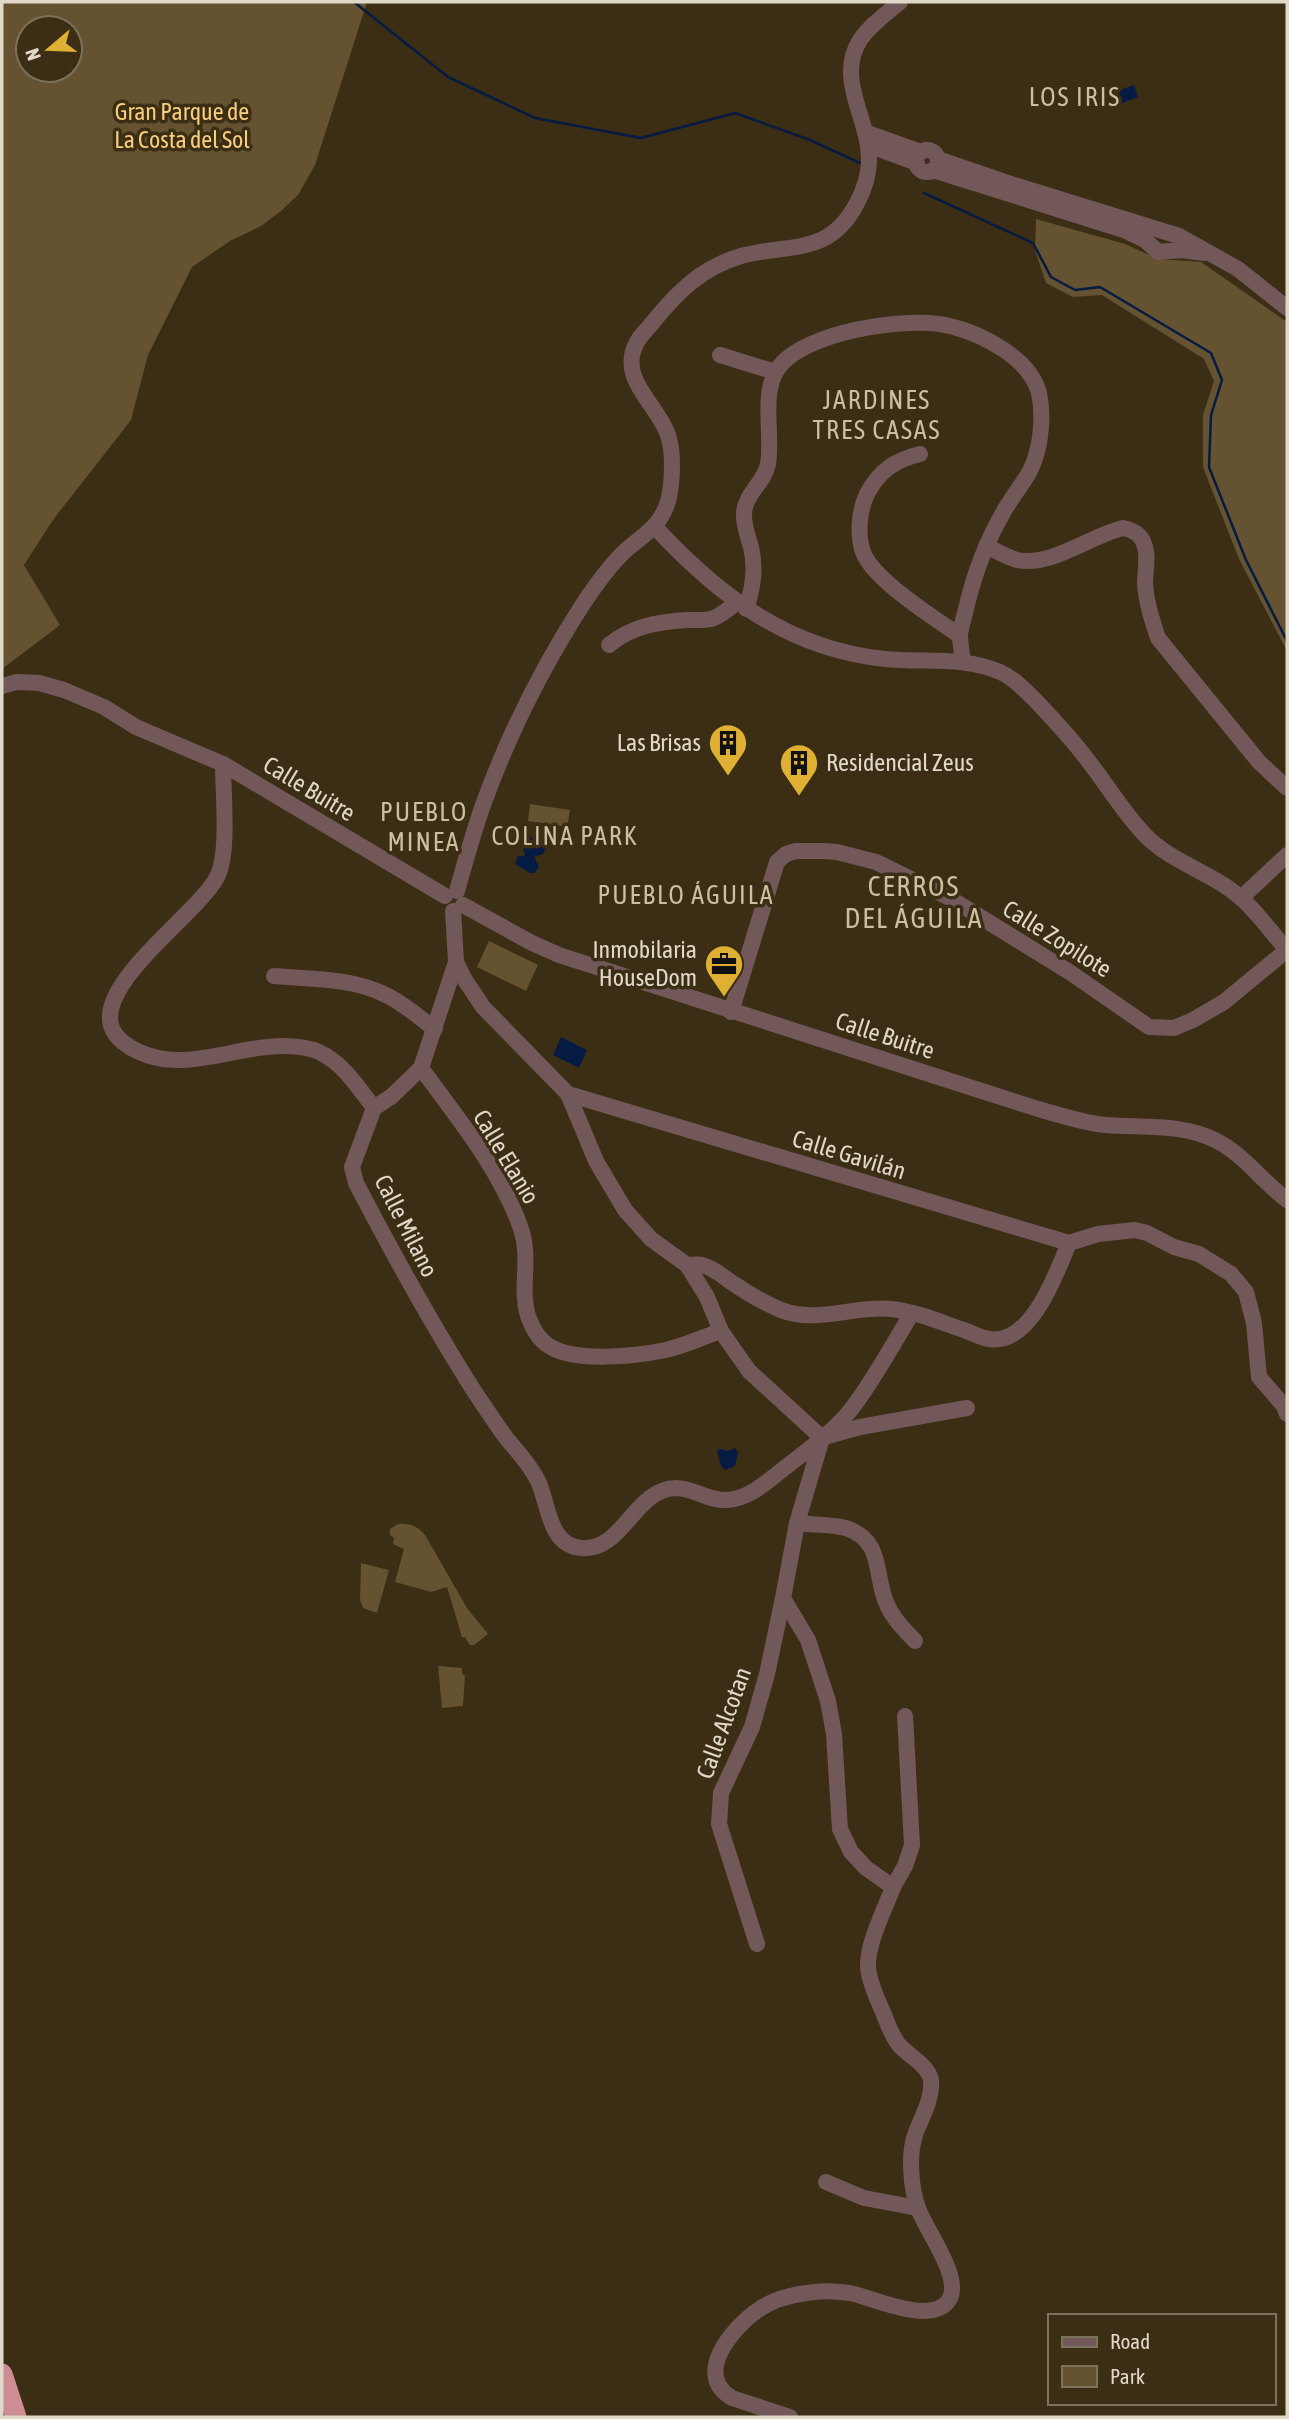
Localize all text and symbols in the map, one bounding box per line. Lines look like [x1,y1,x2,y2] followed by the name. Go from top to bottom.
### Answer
[14,14,84,84] north arrow
[21,46,45,63] text: N
[1029,82,1121,112] district label: LOS IRIS
[114,98,250,153] park label: Gran Parque de La Costa del Sol
[813,385,942,445] district label: JARDINES TRES CASAS
[707,722,749,777] building icon: Las Brisas
[617,729,701,756] place label: Las Brisas
[778,742,820,797] building icon: Residencial Zeus
[826,749,974,776] place label: Residencial Zeus
[259,751,360,826] street label: Calle Buitre
[380,797,468,857] district label: PUEBLO MINEA
[492,821,638,851] district label: COLINA PARK
[844,870,984,934] district label: CERROS DEL ÁGUILA
[597,880,775,910] district label: PUEBLO ÁGUILA
[998,895,1116,983] street label: Calle Zopilote
[593,936,697,991] place label: Inmobilaria HouseDom
[703,943,745,998] office icon: Inmobilaria HouseDom
[832,1007,938,1064] street label: Calle Buitre
[468,1105,545,1209] street label: Calle Elanio
[789,1124,909,1185] street label: Calle Gavilán
[369,1170,444,1281] street label: Calle Milano
[691,1664,756,1782] street label: Calle Alcotan
[1048,2314,1275,2405] legend
[1110,2329,1150,2353] text: Road
[1110,2364,1145,2388] text: Park

